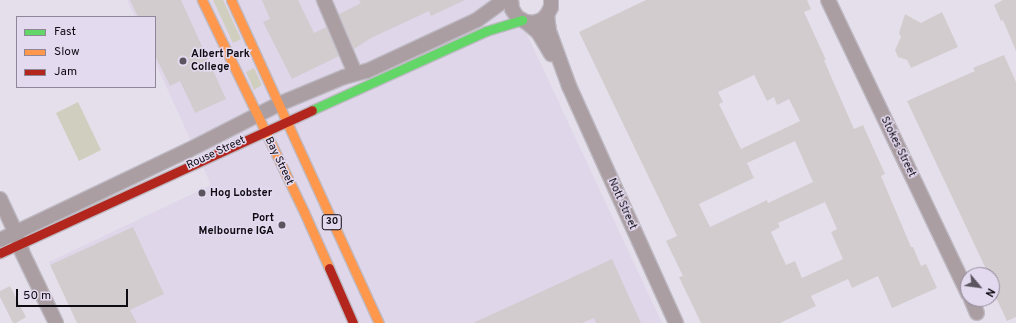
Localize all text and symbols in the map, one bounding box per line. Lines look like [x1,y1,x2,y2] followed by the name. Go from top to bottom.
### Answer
[16,16,156,88] legend
[54,24,76,40] text: Fast
[54,44,80,60] text: Slow
[191,48,250,74] place label: Albert Park College
[178,56,188,66] marker: Albert Park College
[54,64,77,80] text: Jam
[878,114,918,180] street label: Stokes Street
[185,134,247,172] street label: Rouse Street
[262,135,296,187] street label: Bay Street
[605,176,639,232] street label: Nott Street
[210,186,272,200] place label: Hog Lobster
[197,188,207,198] marker: Hog Lobster
[199,212,274,238] place label: Port Melbourne IGA
[321,214,343,230] road number: 30
[277,220,287,230] marker: Port Melbourne IGA
[960,267,1000,307] north arrow
[18,281,130,307] scale bar
[982,285,998,299] text: N
[23,288,51,304] text: 50 m

